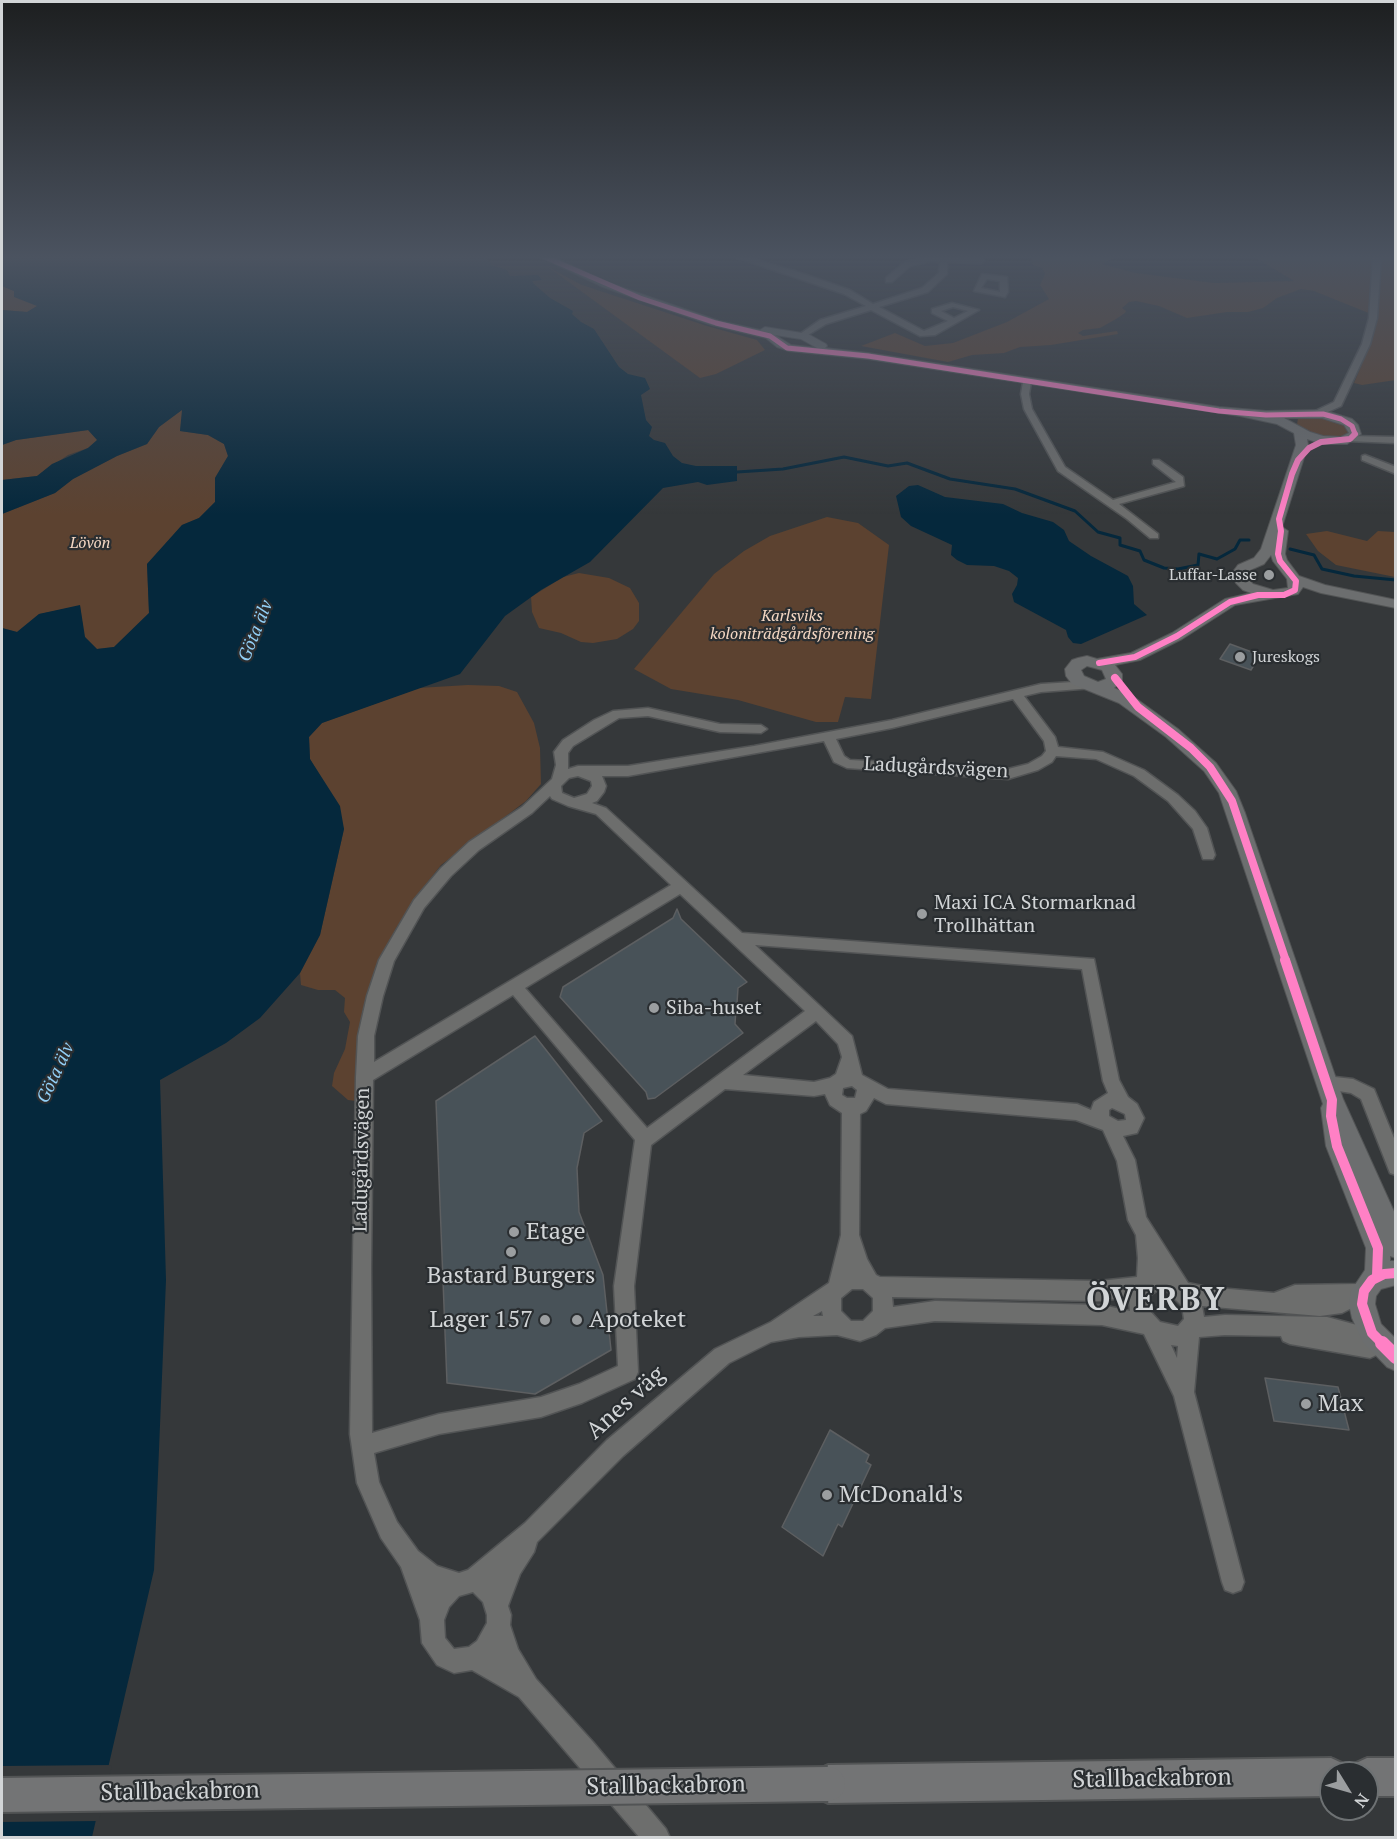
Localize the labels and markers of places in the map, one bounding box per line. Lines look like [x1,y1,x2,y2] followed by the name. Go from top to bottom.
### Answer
[1169,565,1257,585] place label: Luffar-Lasse
[1262,568,1276,582] marker: Luffar-Lasse
[1252,647,1320,667] place label: Jureskogs
[1233,650,1247,664] marker: Jureskogs
[934,891,1136,938] place label: Maxi ICA Stormarknad Trollhättan
[915,907,929,921] marker: Maxi ICA Stormarknad Trollhättan
[666,996,762,1020] place label: Siba-huset
[647,1001,661,1015] marker: Siba-huset
[526,1218,586,1246] place label: Etage
[507,1225,521,1239] marker: Etage
[504,1245,518,1259] marker: Bastard Burgers
[427,1262,595,1290] place label: Bastard Burgers
[430,1306,533,1334] place label: Lager 157
[589,1306,686,1334] place label: Apoteket
[538,1313,552,1327] marker: Lager 157
[570,1313,584,1327] marker: Apoteket
[1318,1390,1363,1418] place label: Max
[1299,1397,1313,1411] marker: Max
[839,1481,963,1509] place label: McDonald's
[820,1488,834,1502] marker: McDonald's

